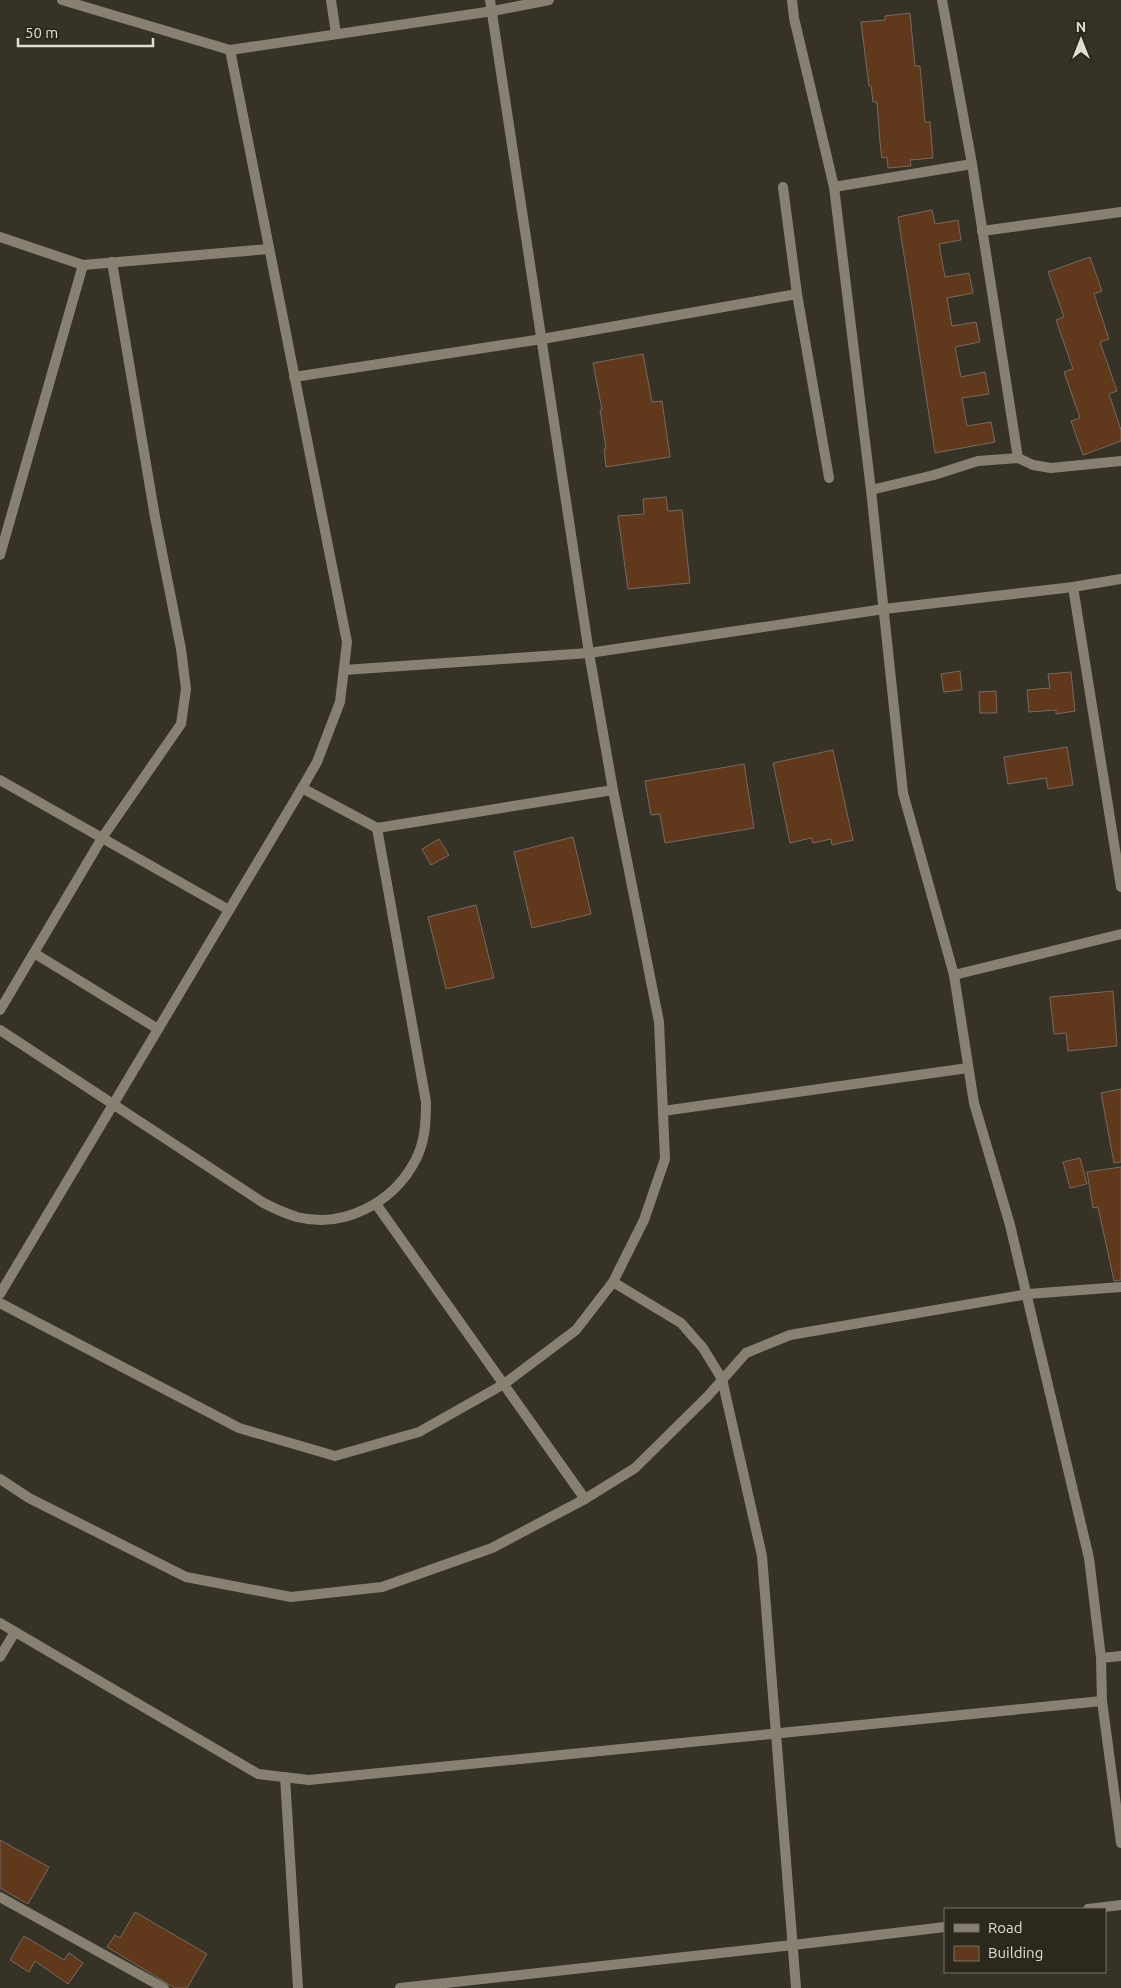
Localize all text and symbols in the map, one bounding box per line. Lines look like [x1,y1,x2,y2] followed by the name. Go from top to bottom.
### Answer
[18,15,152,47] scale bar
[1056,15,1106,65] north arrow
[1076,19,1086,35] text: N
[25,24,58,41] text: 50 m
[944,1908,1106,1973] legend
[988,1919,1023,1936] text: Road
[988,1944,1043,1961] text: Building

